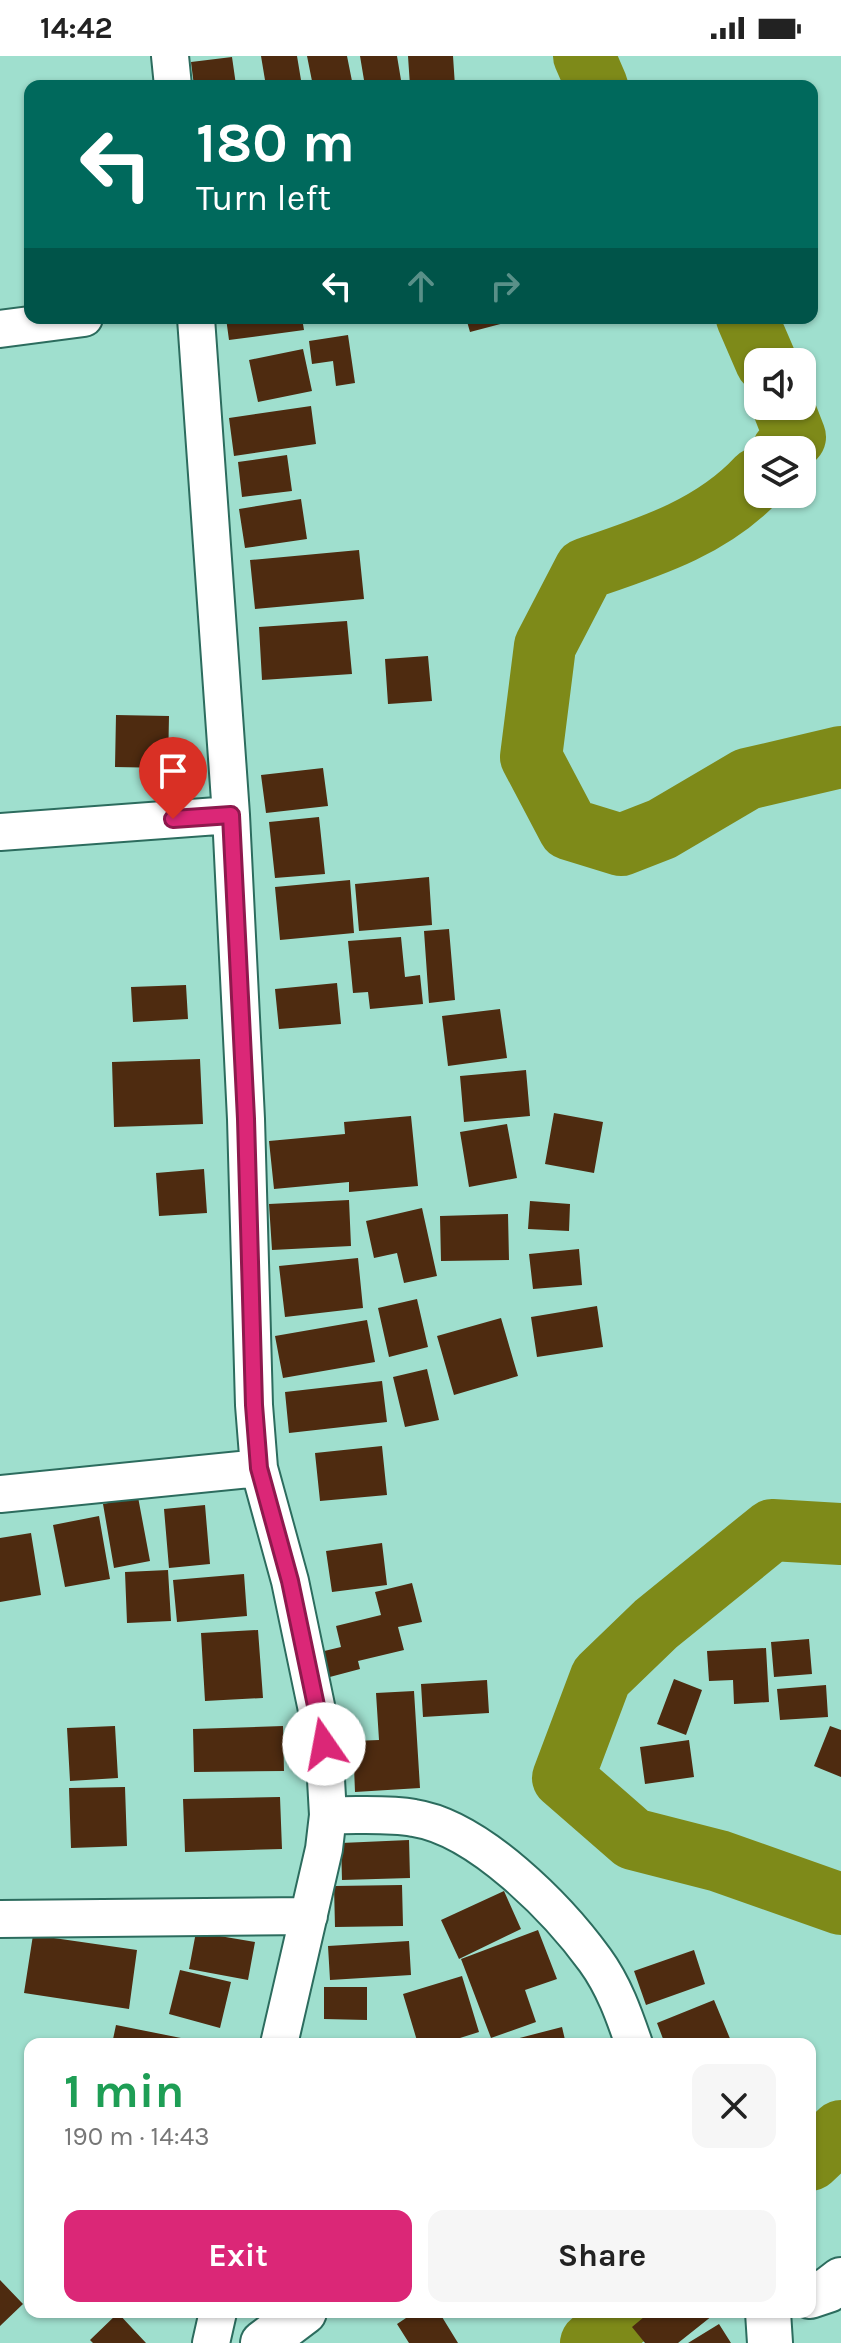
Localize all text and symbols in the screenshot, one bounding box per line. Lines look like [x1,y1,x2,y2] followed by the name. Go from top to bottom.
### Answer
[40,10,113,46] text: 14:42
[196,110,355,175] text: 180 m
[64,112,168,216] icon: left
[196,177,331,219] text: Turn left
[315,264,359,308] icon: left
[399,264,443,308] icon: ahead
[483,264,527,308] icon: right
[744,348,816,508] map controls
[744,348,816,420] button: sound
[744,436,816,508] button: layers
[139,737,207,819] pin
[151,749,195,793] icon: arrive
[282,1702,366,1786] position arrow
[64,2063,184,2119] text: 1 min
[692,2064,776,2148] button: close
[64,2121,210,2152] text: 190 m · 14:43
[64,2210,412,2302] button: Exit
[428,2210,776,2302] button: Share

